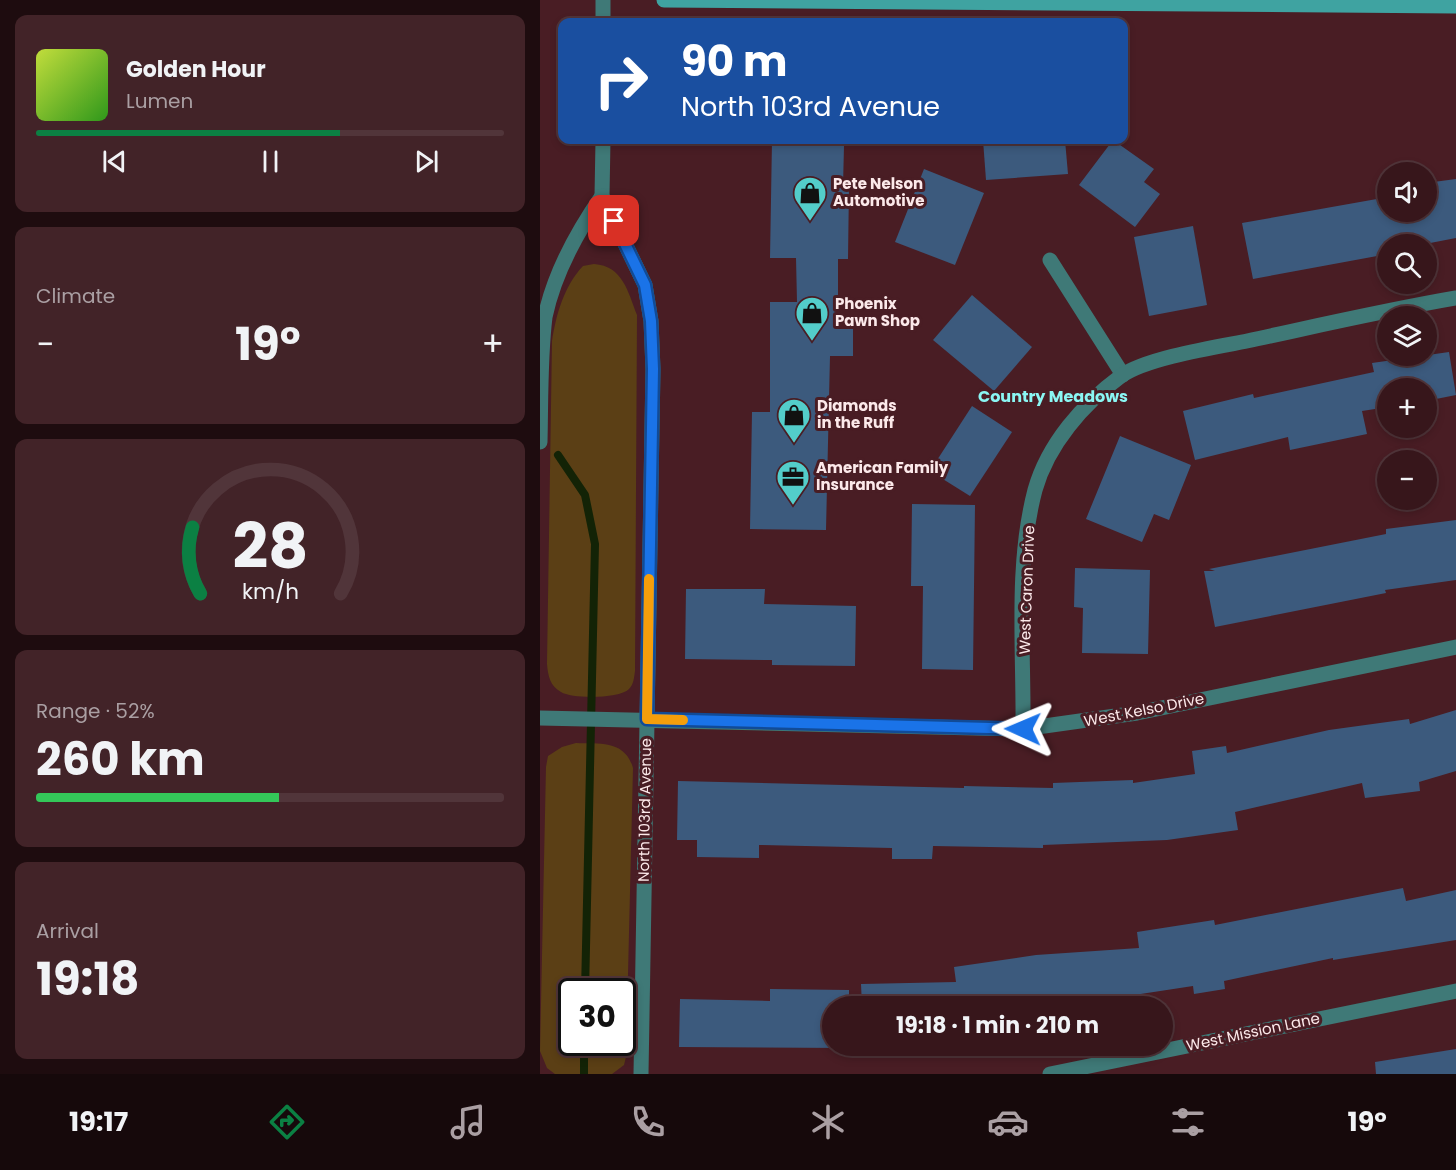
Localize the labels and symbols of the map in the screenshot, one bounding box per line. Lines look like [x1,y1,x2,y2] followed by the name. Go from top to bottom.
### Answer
[833,173,924,211] place label: Pete Nelson Automotive
[792,175,828,222] shop icon: Pete Nelson Automotive
[588,195,639,246] pin
[835,293,920,331] place label: Phoenix Pawn Shop
[794,295,830,342] shop icon: Phoenix Pawn Shop
[978,385,1128,408] district label: Country Meadows
[817,395,897,433] place label: Diamonds in the Ruff
[776,397,812,444] shop icon: Diamonds in the Ruff
[816,457,949,495] place label: American Family Insurance
[775,459,811,506] office icon: American Family Insurance
[1014,525,1039,655] street label: West Caron Drive
[1082,688,1206,731] street label: West Kelso Drive
[991,697,1055,761] position arrow
[633,738,656,882] street label: North 103rd Avenue
[558,978,636,1056] speed limit sign: 30
[1184,1007,1322,1056] street label: West Mission Lane

